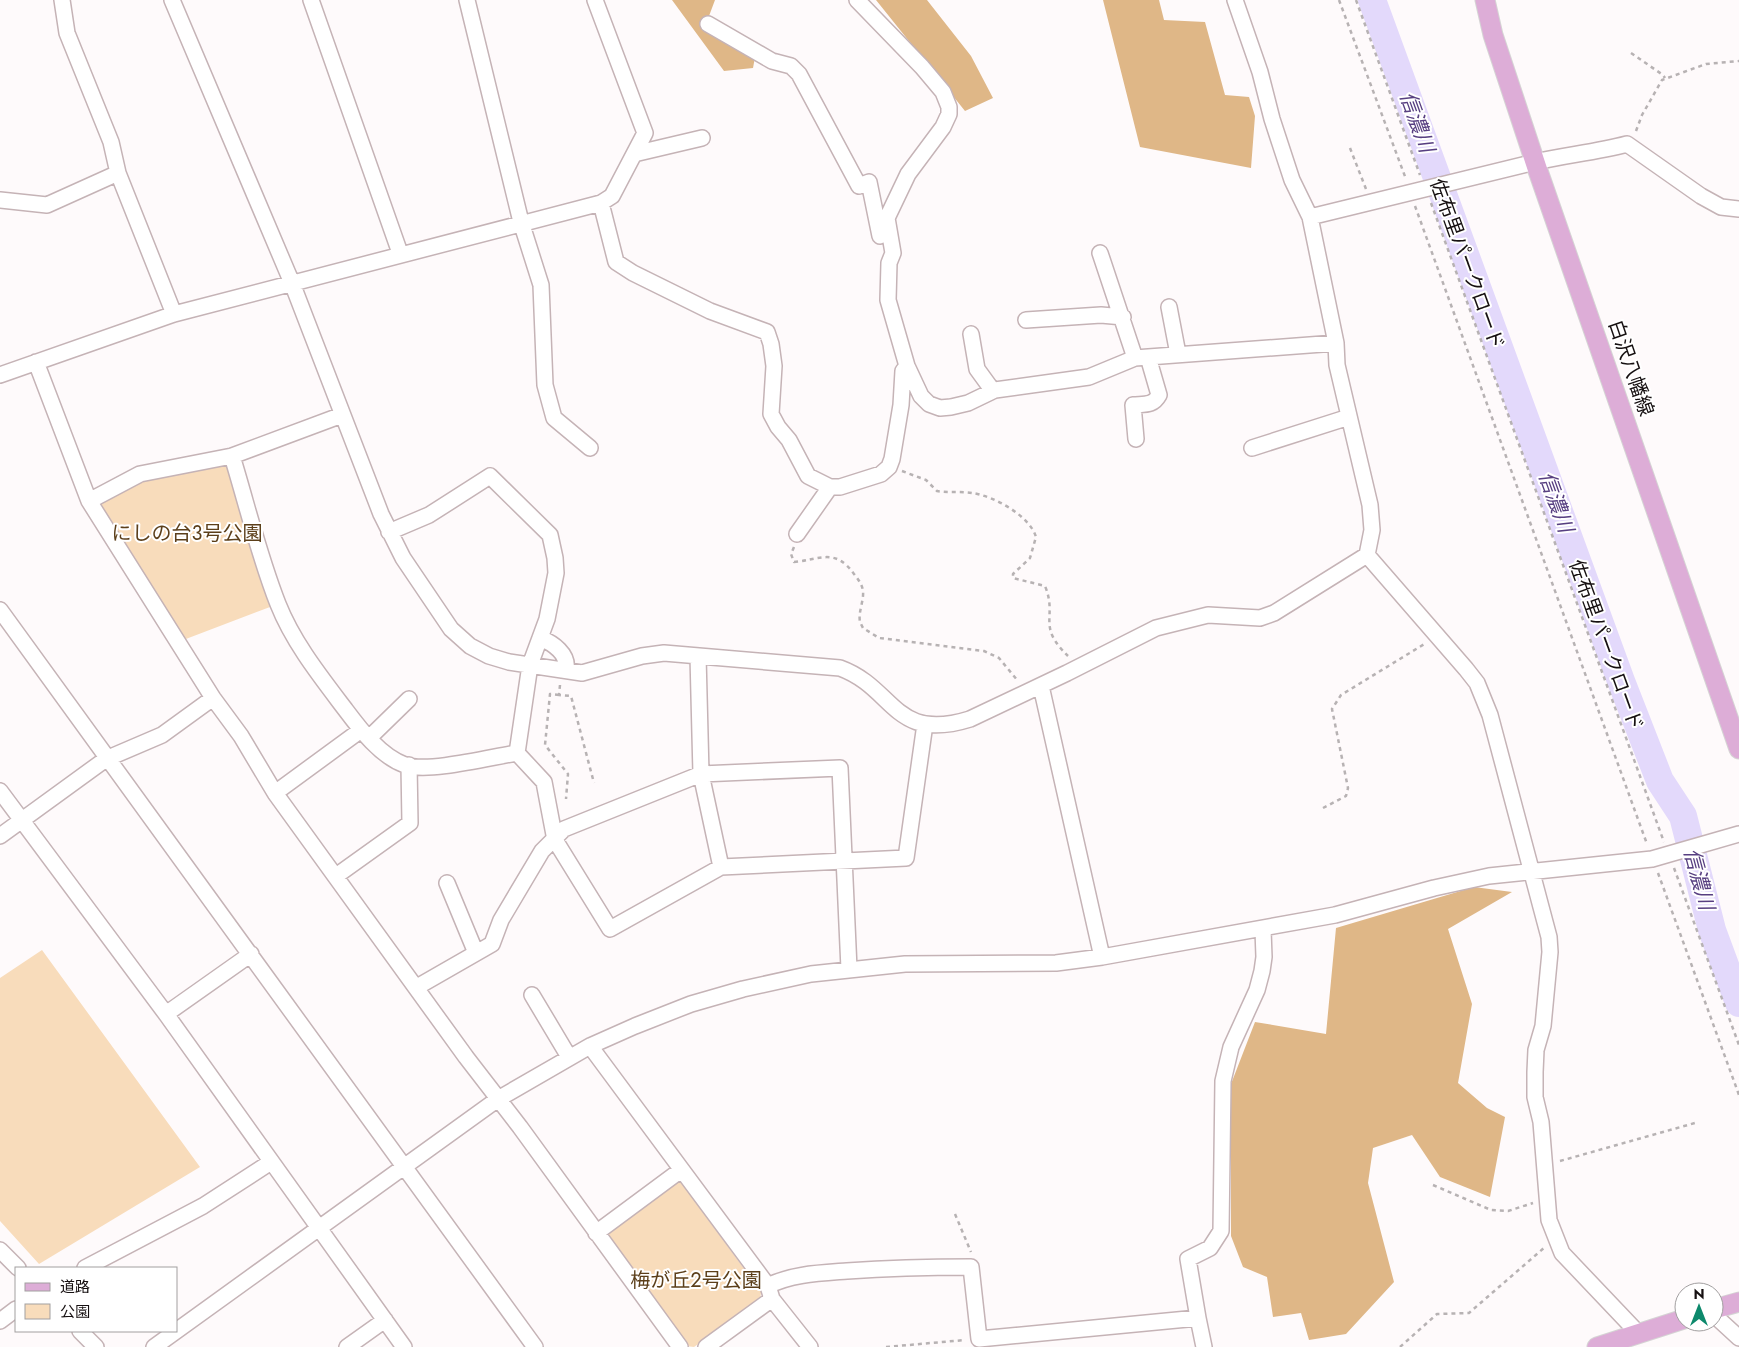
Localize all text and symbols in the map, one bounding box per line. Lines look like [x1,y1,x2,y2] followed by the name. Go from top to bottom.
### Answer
[1392,87,1443,159] water label: 信濃川
[1423,174,1511,354] street label: 佐布里パークロード
[1601,316,1661,420] street label: 白沢八幡線
[1531,467,1582,539] water label: 信濃川
[112,519,262,548] park label: にしの台3号公園
[1562,555,1650,735] street label: 佐布里パークロード
[1676,845,1722,915] water label: 信濃川
[630,1266,762,1295] park label: 梅が丘2号公園
[15,1267,178,1332] legend
[60,1276,90,1298] text: 道路
[1674,1282,1724,1332] north arrow
[1693,1284,1705,1304] text: N
[60,1301,90,1323] text: 公園

